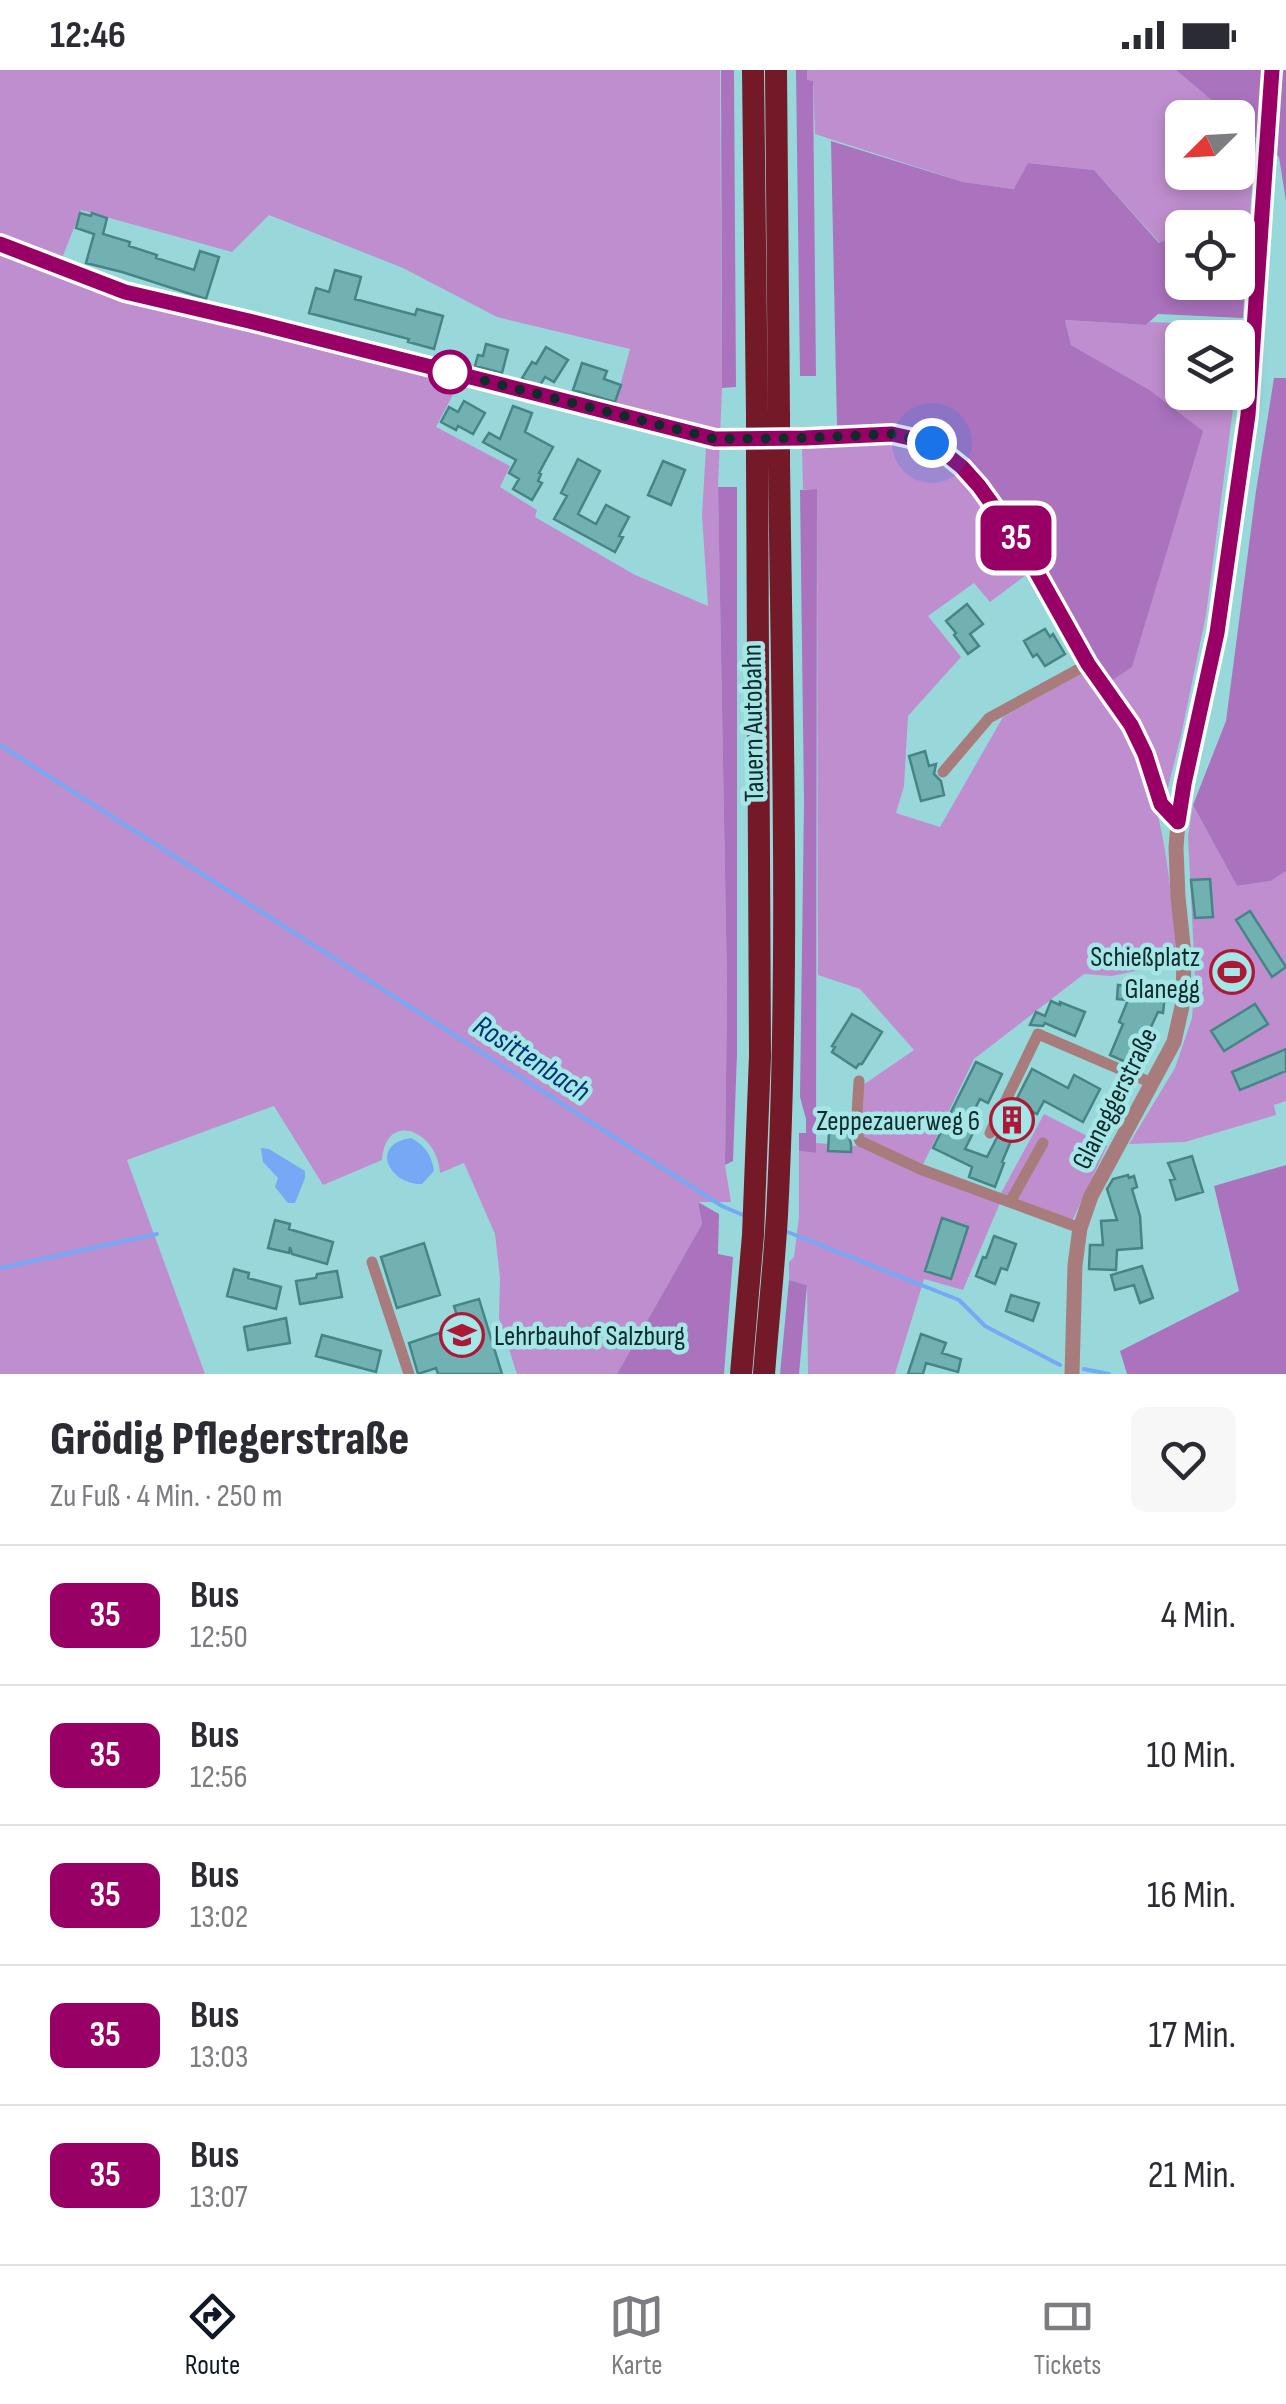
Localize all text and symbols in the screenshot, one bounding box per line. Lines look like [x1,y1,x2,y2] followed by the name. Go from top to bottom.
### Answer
[50,13,126,58] text: 12:46
[1165,100,1255,190] north arrow
[1165,100,1255,410] map controls
[1165,210,1255,300] button: locate
[1165,320,1255,410] button: layers
[429,351,471,393] unlabelled marker
[907,418,957,468] your location
[971,506,1061,570] line badge: 35
[1000,517,1032,560] text: 35
[736,644,771,802] street label: Tauern Autobahn
[1090,941,1200,1006] place label: Schießplatz Glanegg
[1209,949,1255,995] sports icon: Schießplatz Glanegg
[466,1008,597,1110] water label: Rosittenbach
[1066,1022,1165,1175] street label: Glaneggerstraße
[989,1097,1035,1143] building icon: Zeppezauerweg 6
[816,1105,980,1138] place label: Zeppezauerweg 6
[439,1312,485,1358] school or university icon: Lehrbauhof Salzburg
[494,1320,685,1353] place label: Lehrbauhof Salzburg
[1131,1407,1236,1512] button: heart
[50,1411,409,1468] text: Grödig Pflegerstraße
[50,1477,282,1516] text: Zu Fuß · 4 Min. · 250 m
[190,1573,239,1618] text: Bus
[1161,1593,1236,1638] text: 4 Min.
[89,1594,121,1637] text: 35
[190,1618,248,1657] text: 12:50
[190,1713,239,1758] text: Bus
[1147,1733,1236,1778] text: 10 Min.
[89,1734,121,1777] text: 35
[190,1758,248,1797] text: 12:56
[190,1853,239,1898] text: Bus
[1147,1873,1236,1918] text: 16 Min.
[89,1874,121,1917] text: 35
[190,1898,248,1937] text: 13:02
[190,1993,239,2038] text: Bus
[1148,2013,1236,2058] text: 17 Min.
[89,2014,121,2057] text: 35
[190,2038,248,2077] text: 13:03
[190,2133,239,2178] text: Bus
[1148,2153,1236,2198] text: 21 Min.
[89,2154,121,2197] text: 35
[190,2178,248,2217] text: 13:07
[185,2289,240,2382] tab: Route
[609,2289,664,2382] tab: Karte
[1034,2289,1101,2382] tab: Tickets

